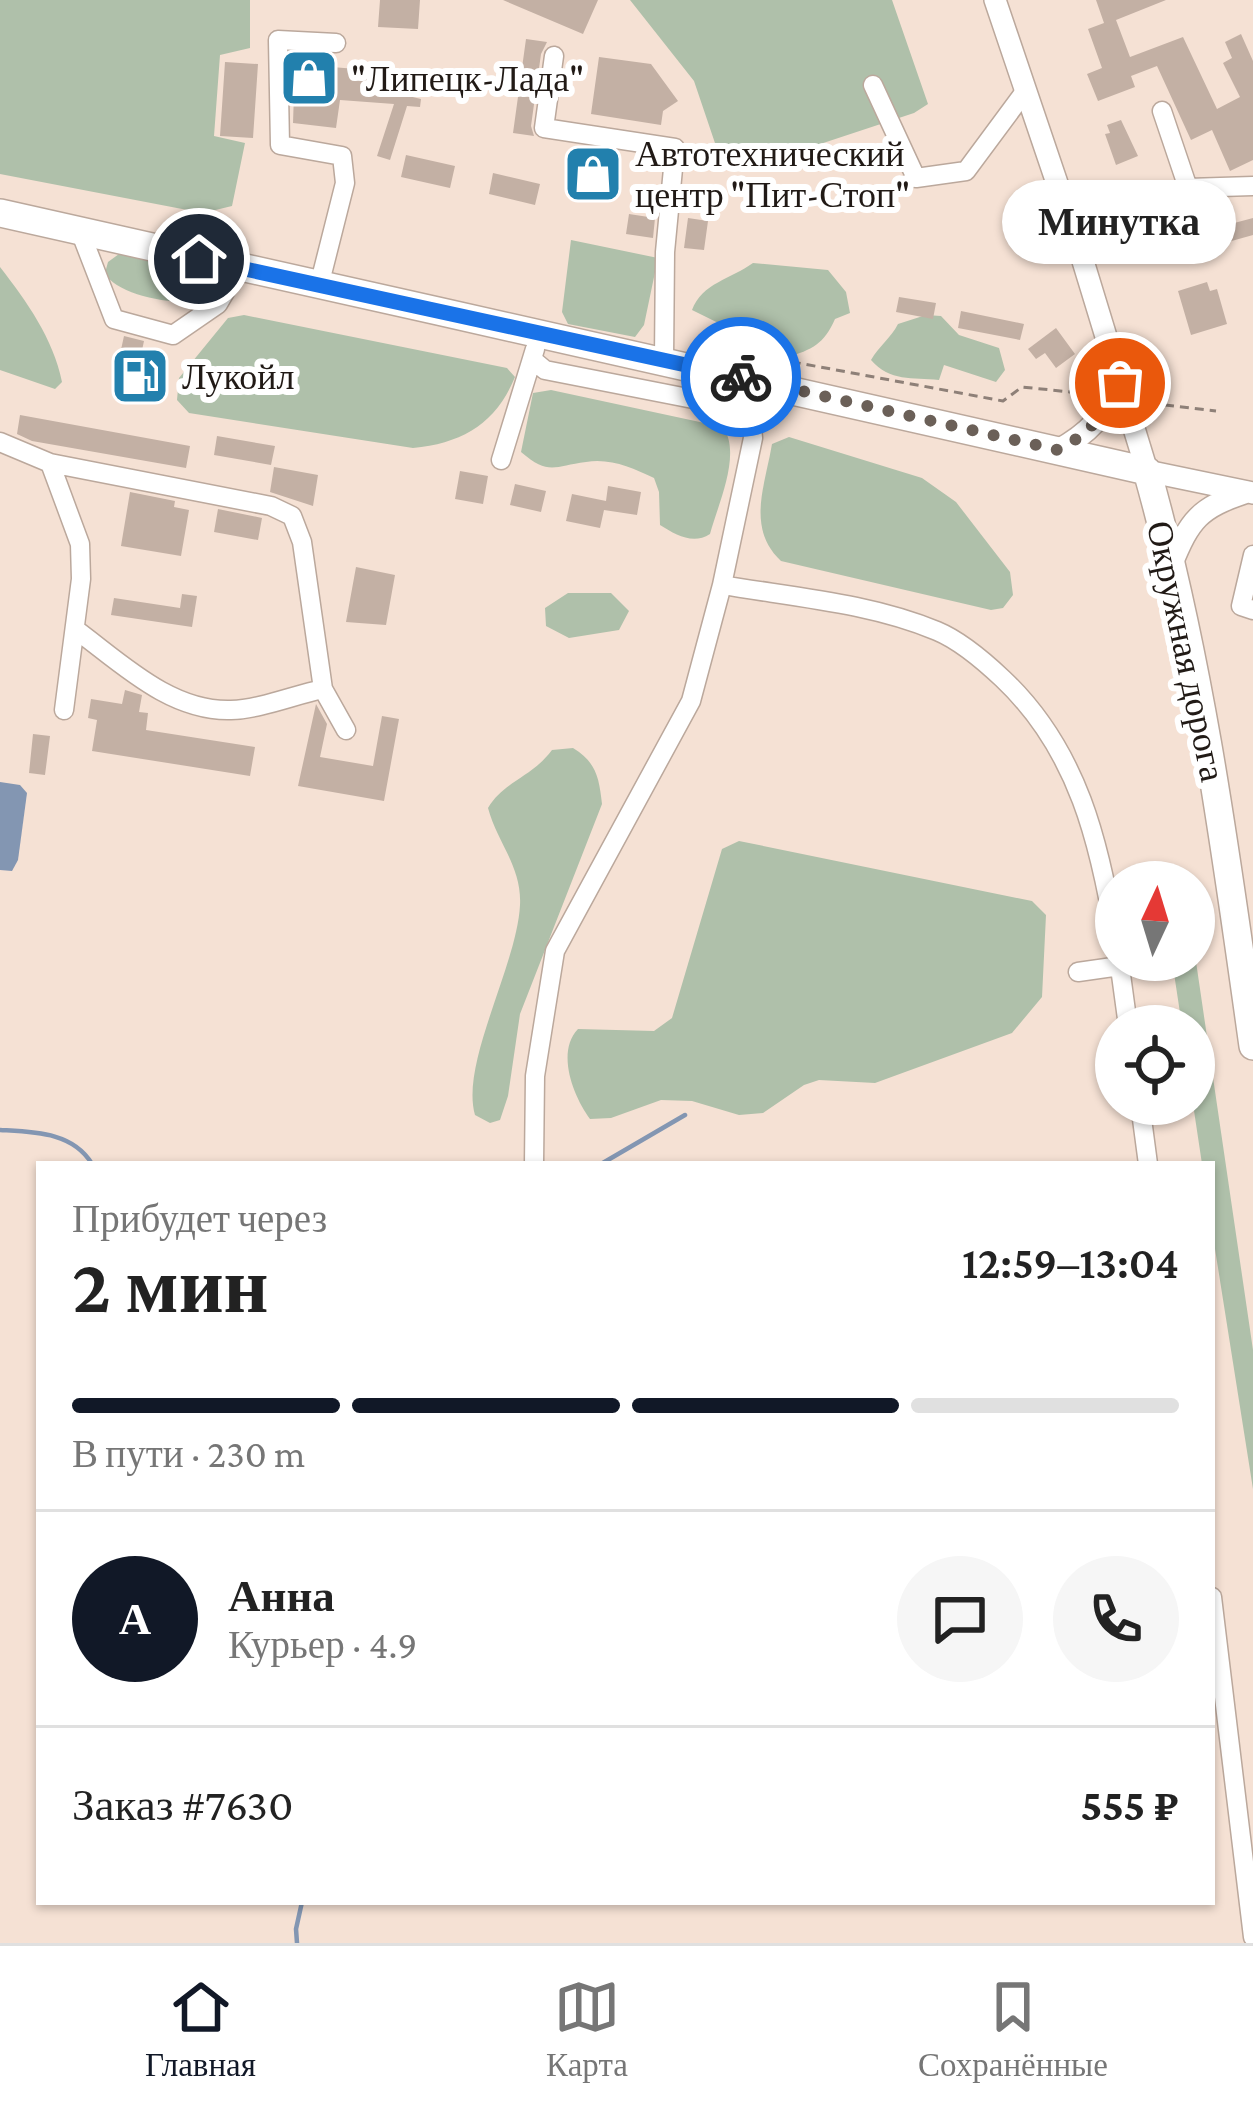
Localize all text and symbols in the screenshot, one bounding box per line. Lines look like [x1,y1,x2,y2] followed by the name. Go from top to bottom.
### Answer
[278,47,340,109] shop icon: "Липецк-Лада"
[351,59,584,99] place label: "Липецк-Лада"
[635,134,910,215] place label: Автотехнический центр "Пит-Стоп"
[562,143,624,205] shop icon: Автотехнический центр "Пит-Стоп"
[1003,179,1237,263] callout: Минутка
[1038,200,1200,243] text: Минутка
[148,208,250,310] pin
[166,226,232,292] icon: home
[681,317,801,437] courier
[1069,332,1171,434] pin
[708,344,774,410] icon: bike
[109,345,171,407] fuel station icon: Лукойл
[1087,350,1153,416] icon: bag
[182,357,294,397] place label: Лукойл
[1139,517,1233,785] street label: Окружная дорога
[1095,861,1215,981] north arrow
[1095,861,1215,1125] map controls
[1095,1005,1215,1125] button: locate
[72,1197,327,1240] text: Прибудет через
[962,1238,1179,1288] text: 12:59–13:04
[72,1242,269,1329] text: 2 мин
[72,1432,305,1475] text: В пути · 230 m
[897,1556,1023,1682] button: chat
[1053,1556,1179,1682] button: phone
[228,1571,335,1621] text: Анна
[119,1594,151,1644] text: А
[228,1623,417,1666] text: Курьер · 4.9
[72,1780,293,1830] text: Заказ #7630
[1080,1780,1179,1830] text: 555 ₽
[145,1974,256,2084] tab: Главная
[546,1974,628,2084] tab: Карта
[918,1974,1108,2084] tab: Сохранённые

